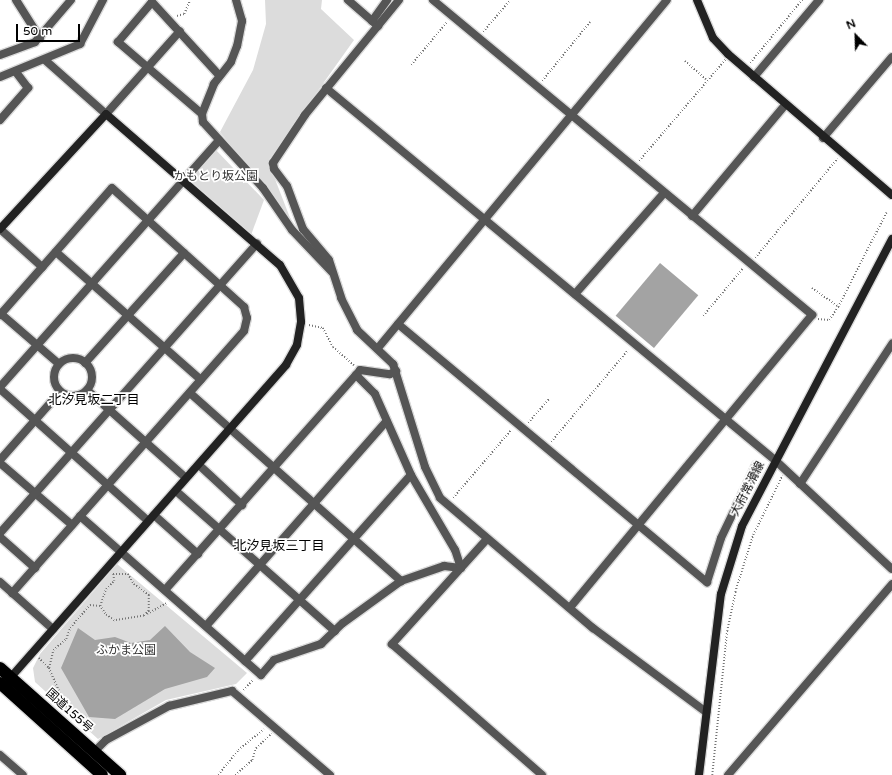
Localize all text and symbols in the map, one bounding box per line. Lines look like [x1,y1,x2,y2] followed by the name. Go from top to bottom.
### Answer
[18,16,82,42] scale bar
[836,16,876,56] north arrow
[845,17,858,32] text: N
[23,24,52,38] text: 50 m
[174,170,258,184] park label: かもとり坂公園
[49,392,139,408] district label: 北汐見坂二丁目
[728,459,768,519] street label: 大府常滑線
[234,538,324,554] district label: 北汐見坂三丁目
[96,644,156,658] park label: ふかま公園
[42,686,96,736] street label: 国道155号

